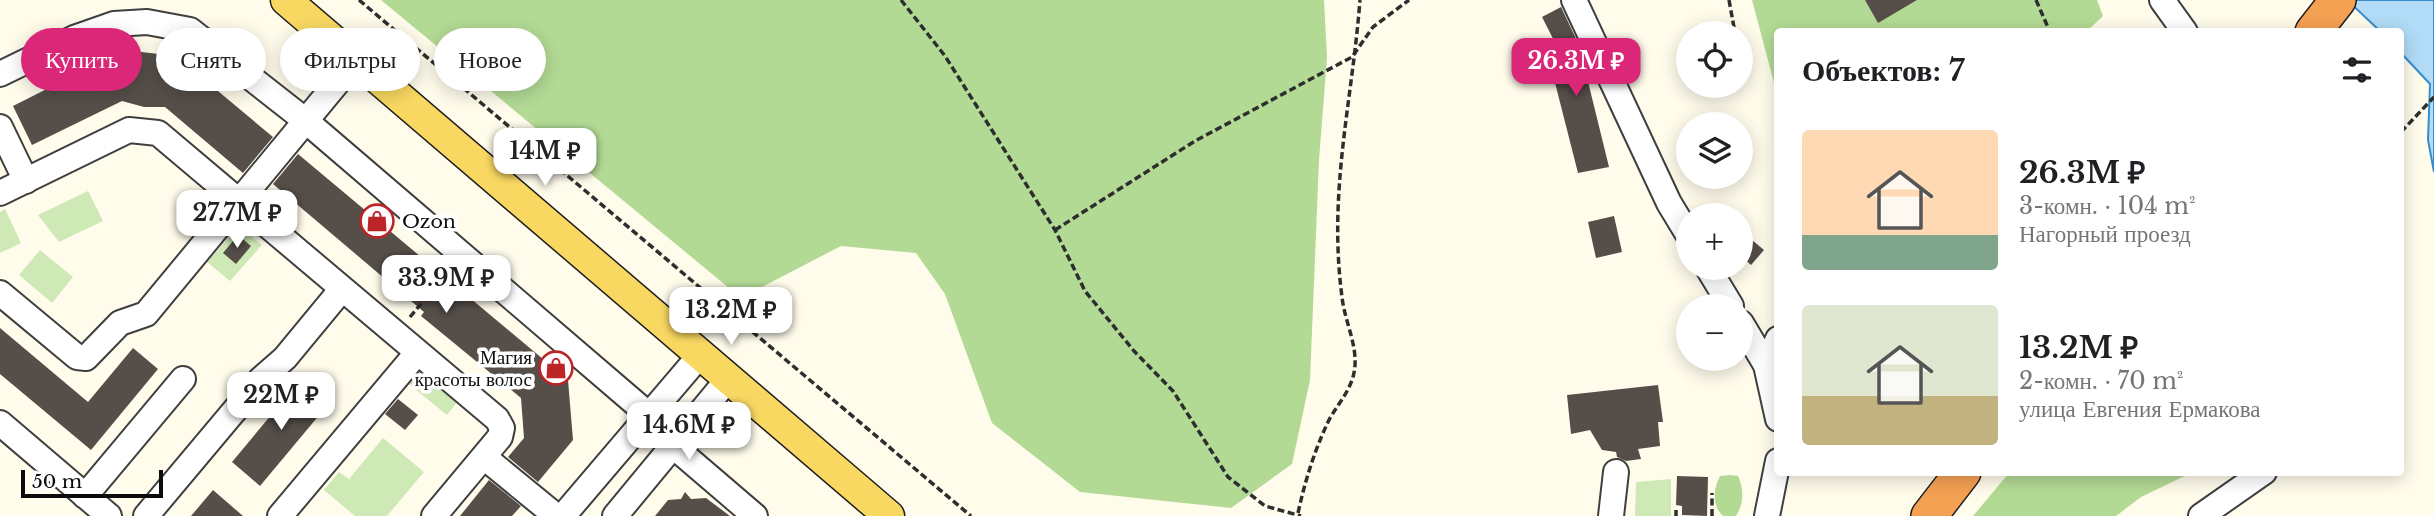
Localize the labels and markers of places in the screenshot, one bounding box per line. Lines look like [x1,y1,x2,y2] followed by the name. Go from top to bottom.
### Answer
[1511,38,1641,98] pin: 26.3M ₽
[496,128,594,188] pin: 14M ₽
[172,190,302,250] pin: 27.7M ₽
[358,202,396,240] shop icon: Ozon
[402,210,456,233] place label: Ozon
[381,256,511,315] pin: 33.9M ₽
[666,288,796,347] pin: 13.2M ₽
[415,346,532,391] place label: Магия красоты волос
[537,349,575,387] shop icon: Магия красоты волос
[232,372,330,432] pin: 22M ₽
[624,402,754,462] pin: 14.6M ₽

